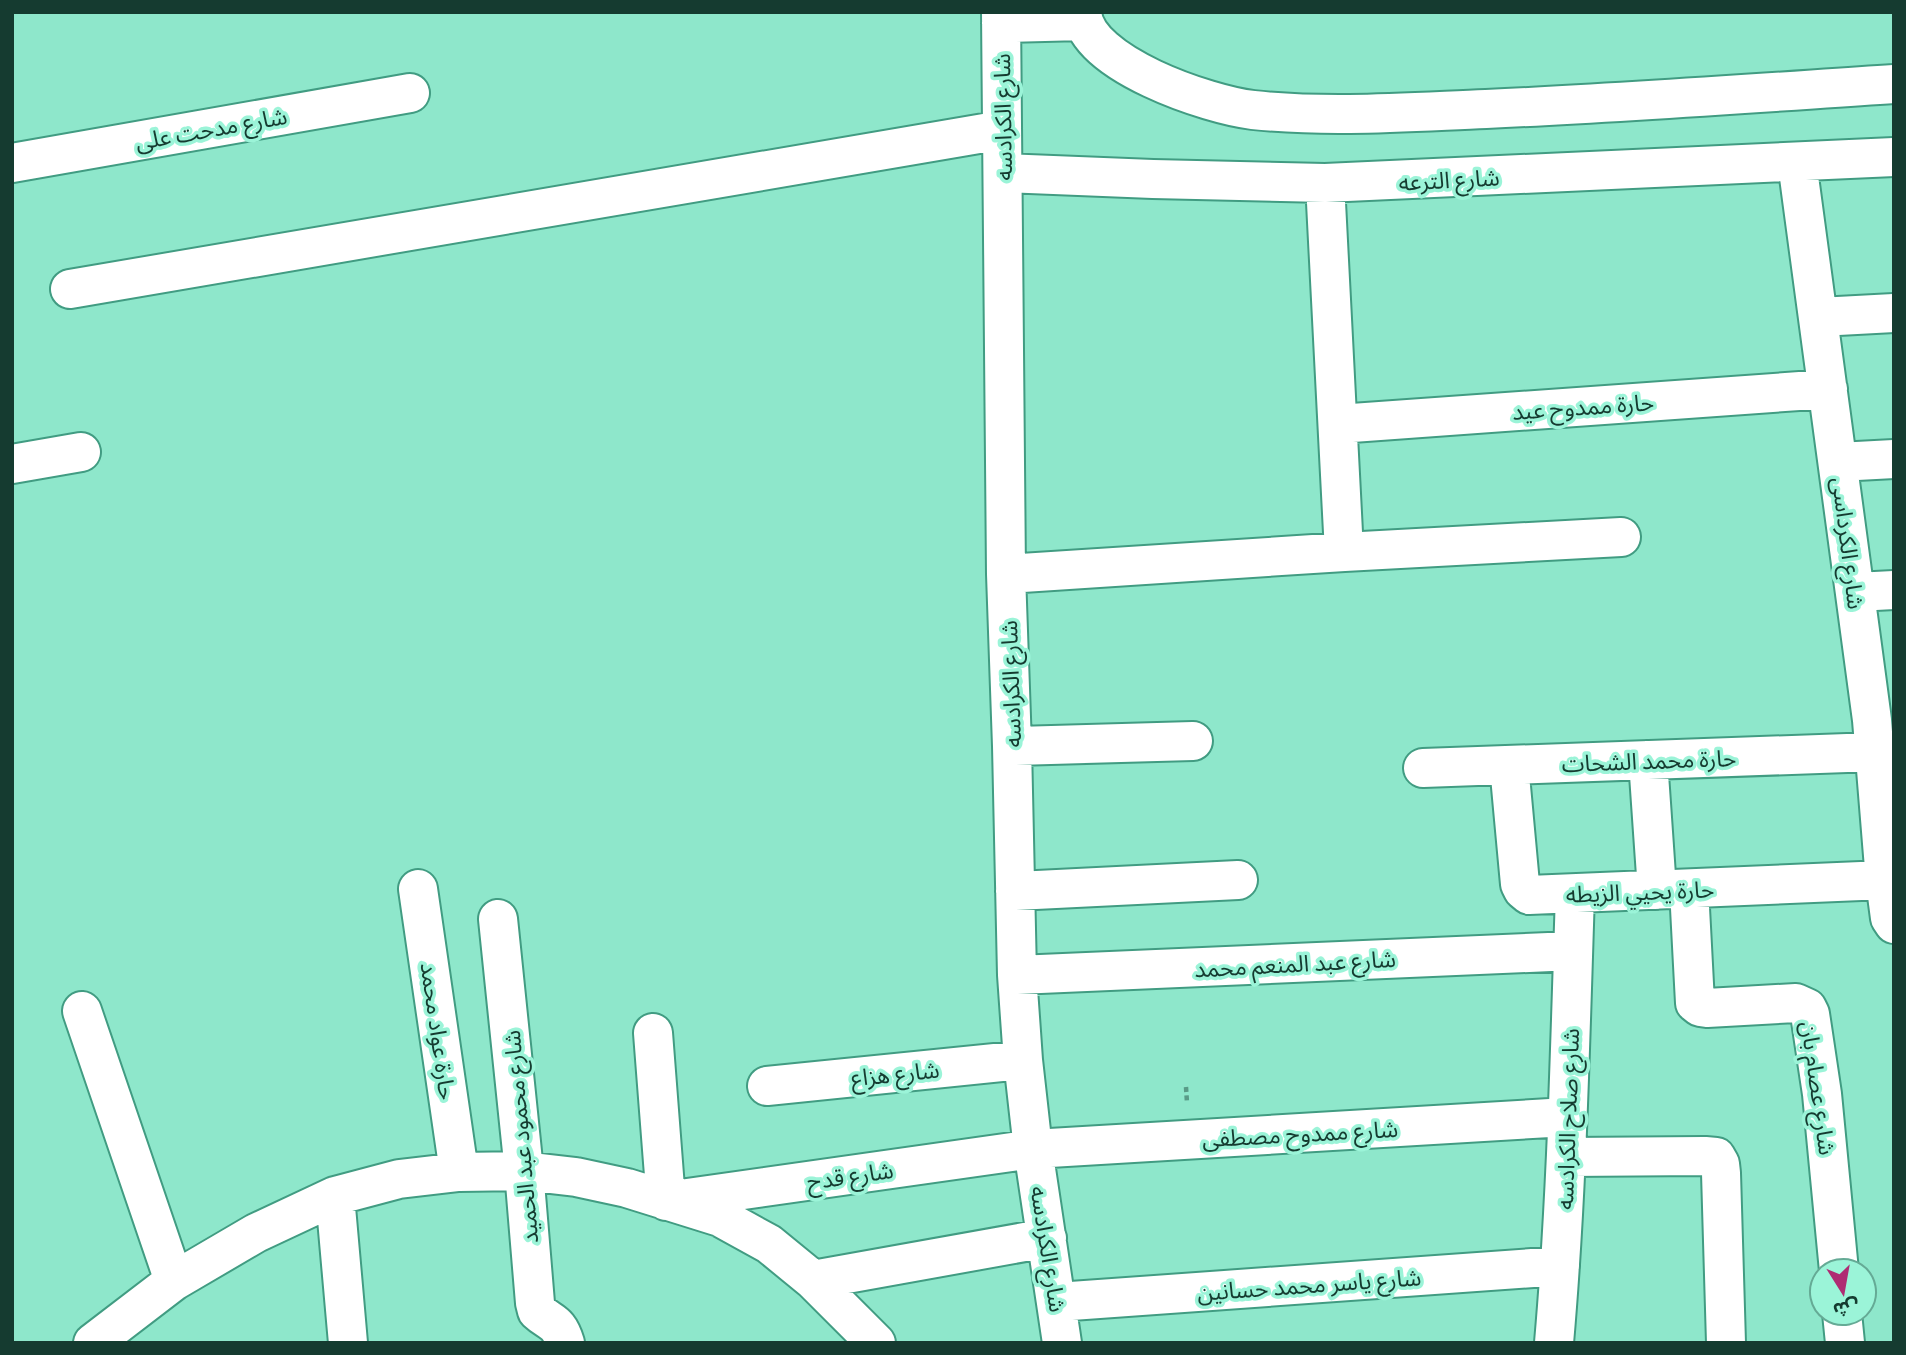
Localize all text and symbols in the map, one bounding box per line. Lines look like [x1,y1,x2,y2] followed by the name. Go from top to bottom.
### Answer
[987,53,1021,181] street label: شارع الكرادسه
[133,101,290,159] street label: شارع مدحت على
[1398,162,1501,200] street label: شارع الترعه
[1511,387,1655,429] street label: حارة ممدوح عيد
[1823,475,1871,611] street label: شارع الكرداسى
[994,620,1030,748] street label: شارع الكرادسه
[1561,743,1737,778] street label: حارة محمد الشحات
[1565,874,1715,912] street label: حارة يحيي الزيطه
[1194,944,1397,986] street label: شارع عبد المنعم محمد
[415,960,462,1102] street label: حارة عواد محمد
[1791,1019,1842,1157] street label: شارع عصام بان
[1550,1028,1588,1210] street label: شارع صلاح الكرادسه
[497,1029,547,1245] street label: شارع محمود عبد الحميد
[849,1054,941,1096] street label: شارع هزاع
[1201,1114,1399,1156] street label: شارع ممدوح مصطفى
[805,1155,896,1199] street label: شارع قدح
[1021,1184,1073,1315] street label: شارع الكرادسه
[1808,1257,1878,1327] north arrow
[1196,1262,1422,1310] street label: شارع ياسر محمد حسانين
[1831,1295,1861,1323] text: ش

